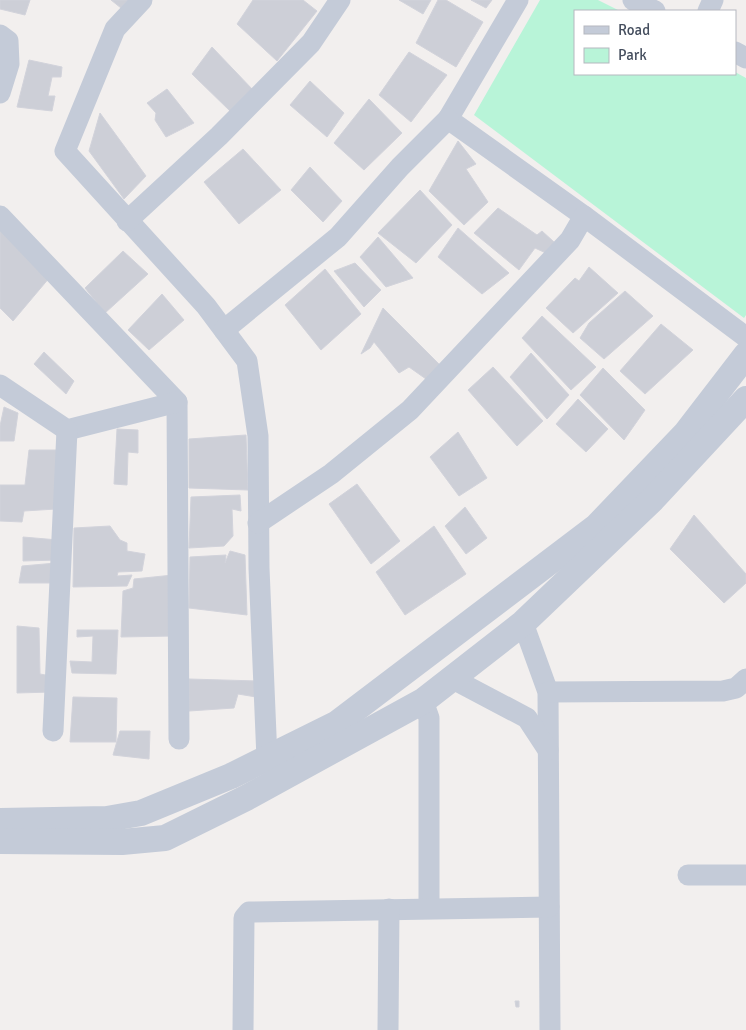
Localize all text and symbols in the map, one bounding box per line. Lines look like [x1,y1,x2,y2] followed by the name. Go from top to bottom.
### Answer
[574,10,736,75] legend
[618,21,650,39] text: Road
[618,46,647,64] text: Park

